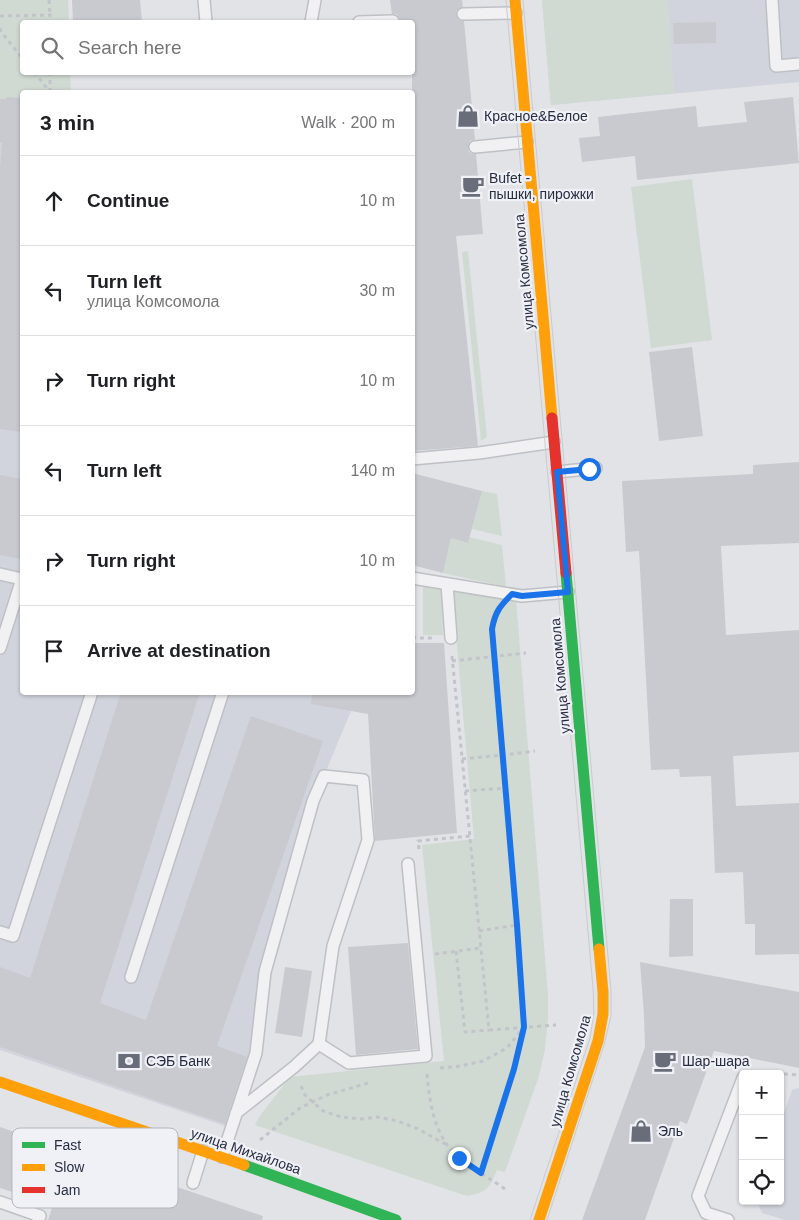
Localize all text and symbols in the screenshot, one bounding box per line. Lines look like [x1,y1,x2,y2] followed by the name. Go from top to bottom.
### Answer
[20,20,415,75] search box
[38,34,66,62] icon: search
[78,37,182,58] text: Search here
[455,103,481,129] shop icon: Красное&Белое
[484,108,588,124] place label: Красное&Белое
[40,111,95,134] text: 3 min
[301,114,395,131] text: Walk · 200 m
[489,170,594,202] place label: Bufet - пышки, пирожки
[460,173,486,199] cafe icon: Bufet - пышки, пирожки
[40,187,68,215] icon: ahead
[87,190,169,211] text: Continue
[359,192,395,209] text: 10 m
[511,213,537,330] street label: улица Комсомола
[87,271,162,292] text: Turn left
[40,277,68,305] icon: left
[359,282,395,299] text: 30 m
[87,293,220,310] text: улица Комсомола
[40,367,68,395] icon: right
[87,370,175,391] text: Turn right
[359,372,395,389] text: 10 m
[40,457,68,485] icon: left
[578,458,601,481] route start
[87,460,162,481] text: Turn left
[351,462,395,479] text: 140 m
[40,547,68,575] icon: right
[87,550,175,571] text: Turn right
[359,552,395,569] text: 10 m
[547,617,573,734] street label: улица Комсомола
[40,637,68,665] icon: arrive
[87,640,271,661] text: Arrive at destination
[546,1013,594,1129] street label: улица Комсомола
[116,1048,142,1074] bank icon: СЭБ Банк
[652,1048,678,1074] cafe icon: Шар-шара
[146,1053,211,1069] place label: СЭБ Банк
[682,1053,750,1069] place label: Шар-шара
[739,1070,784,1205] map controls
[739,1070,784,1115] button: +
[739,1115,784,1160] button: −
[628,1118,654,1144] shop icon: Эль
[658,1123,683,1139] place label: Эль
[189,1125,303,1177] street label: улица Михайлова
[12,1128,178,1208] legend
[54,1137,81,1153] text: Fast
[448,1147,471,1170] route end
[54,1159,85,1175] text: Slow
[739,1160,784,1205] button: locate
[54,1182,80,1198] text: Jam

